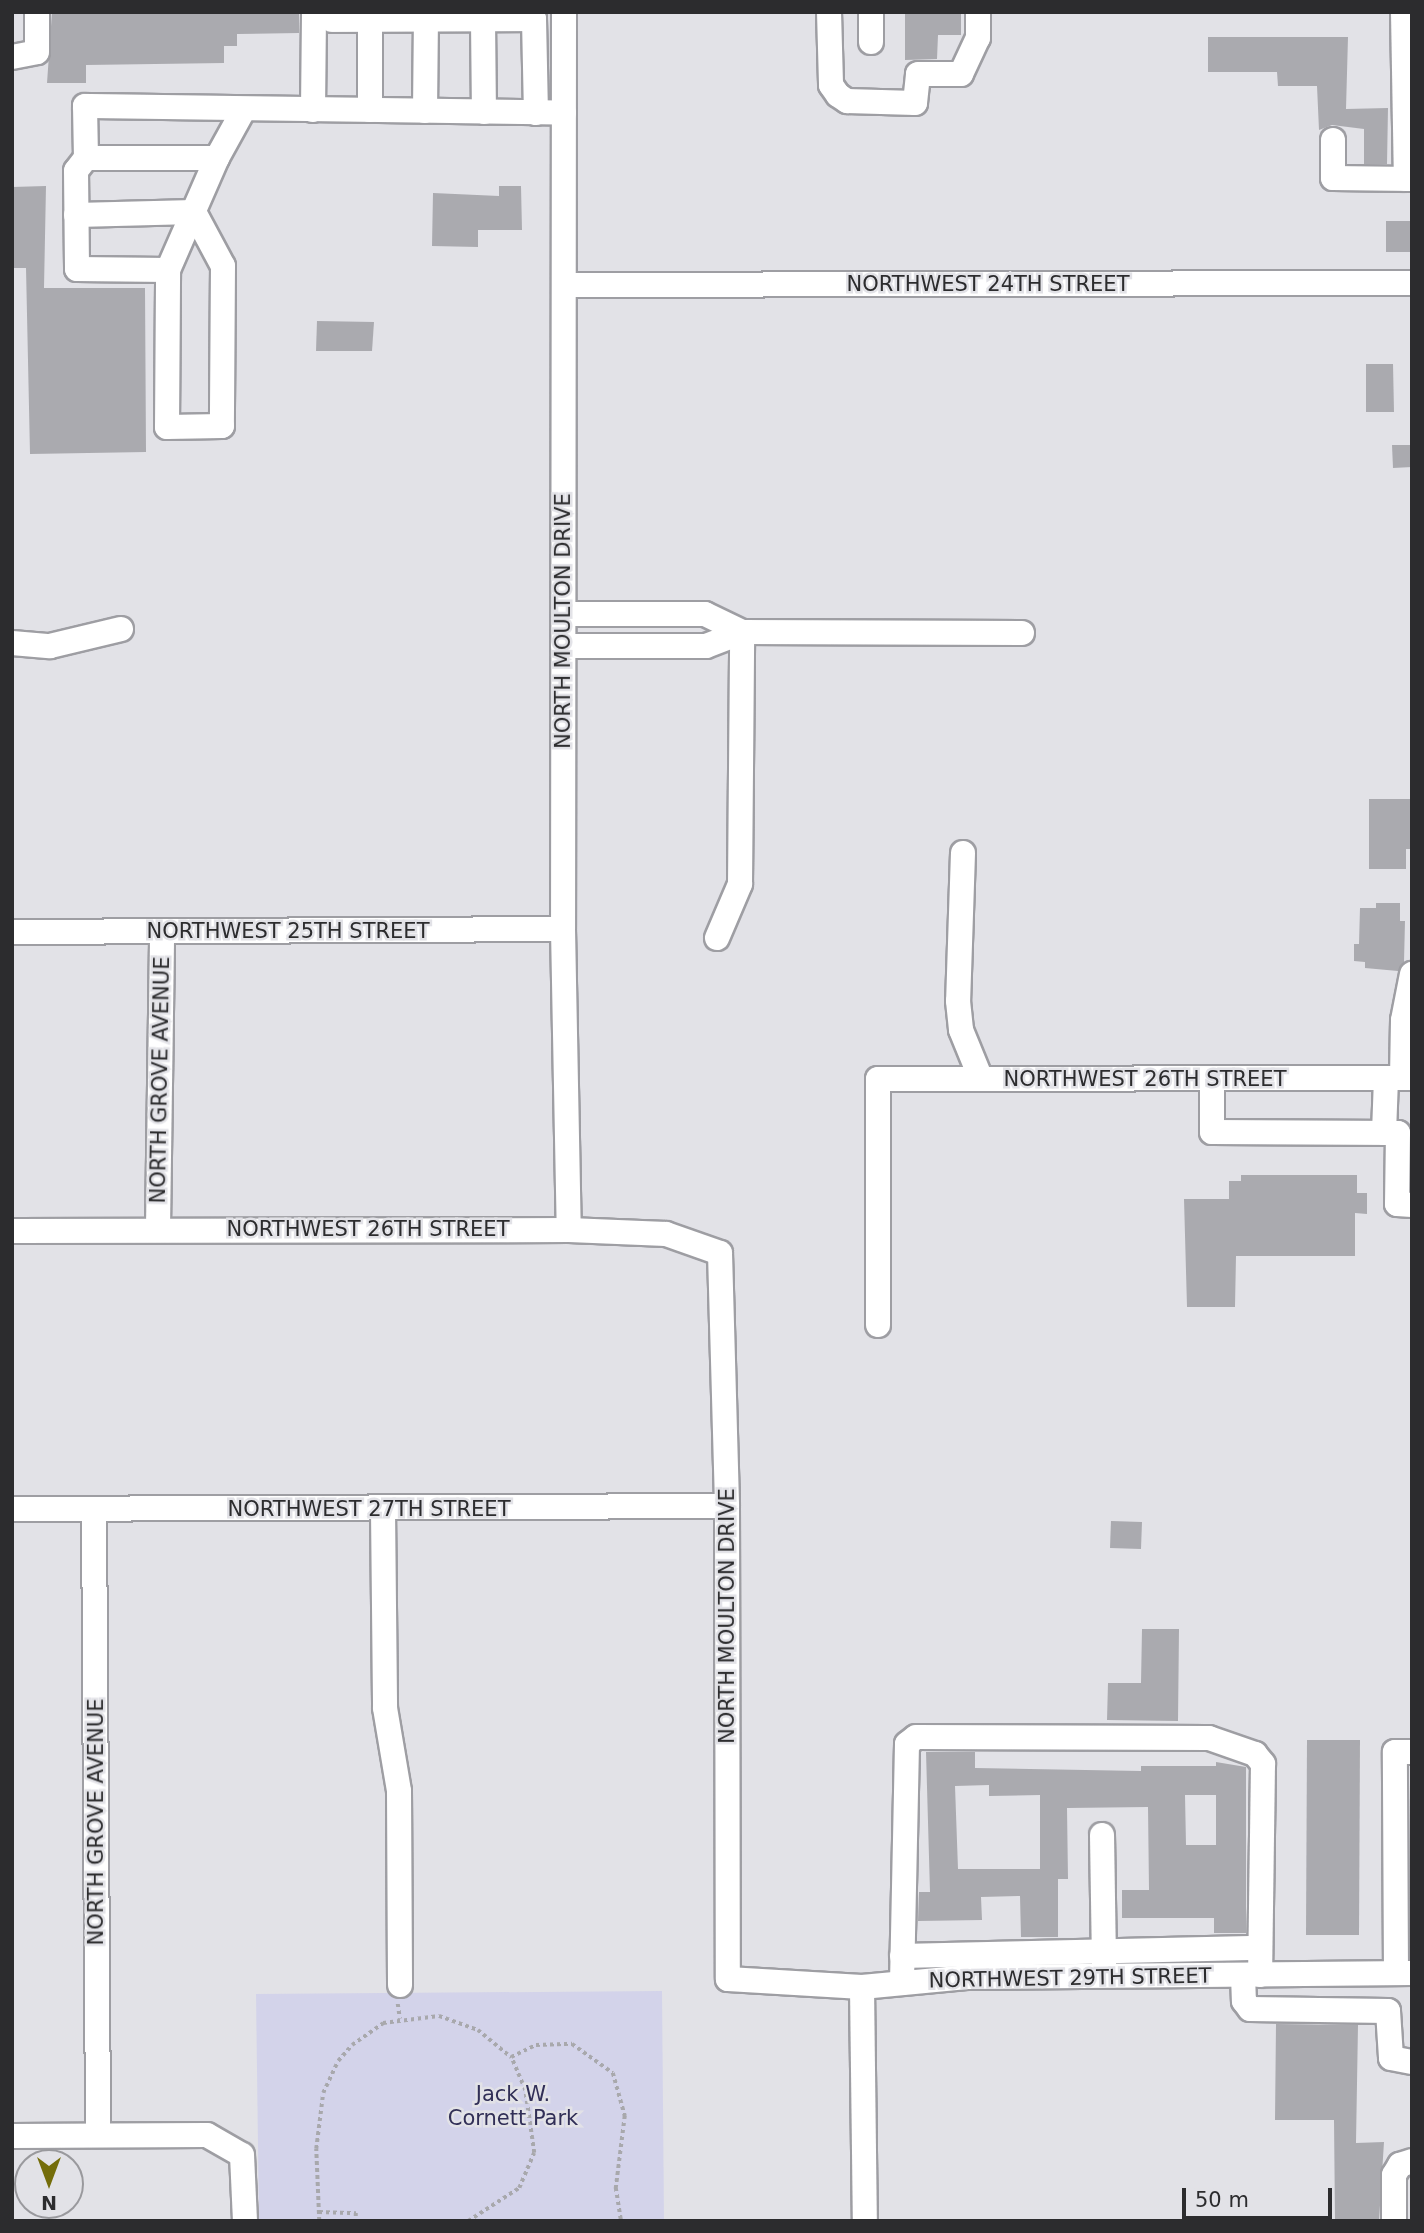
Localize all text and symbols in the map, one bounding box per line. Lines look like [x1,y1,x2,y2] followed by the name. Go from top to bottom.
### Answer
[847,271,1129,297] street label: NORTHWEST 24TH STREET
[550,493,576,749] street label: NORTH MOULTON DRIVE
[147,918,429,944] street label: NORTHWEST 25TH STREET
[145,956,175,1204] street label: NORTH GROVE AVENUE
[1004,1066,1286,1092] street label: NORTHWEST 26TH STREET
[227,1216,509,1242] street label: NORTHWEST 26TH STREET
[714,1488,740,1744] street label: NORTH MOULTON DRIVE
[228,1496,510,1522] street label: NORTHWEST 27TH STREET
[83,1699,109,1945] street label: NORTH GROVE AVENUE
[928,1963,1212,1993] street label: NORTHWEST 29TH STREET
[448,2081,578,2131] park label: Jack W. Cornett Park
[14,2149,84,2219] north arrow
[1186,2174,1336,2218] scale bar
[1195,2188,1249,2212] text: 50 m
[41,2192,57,2214] text: N

